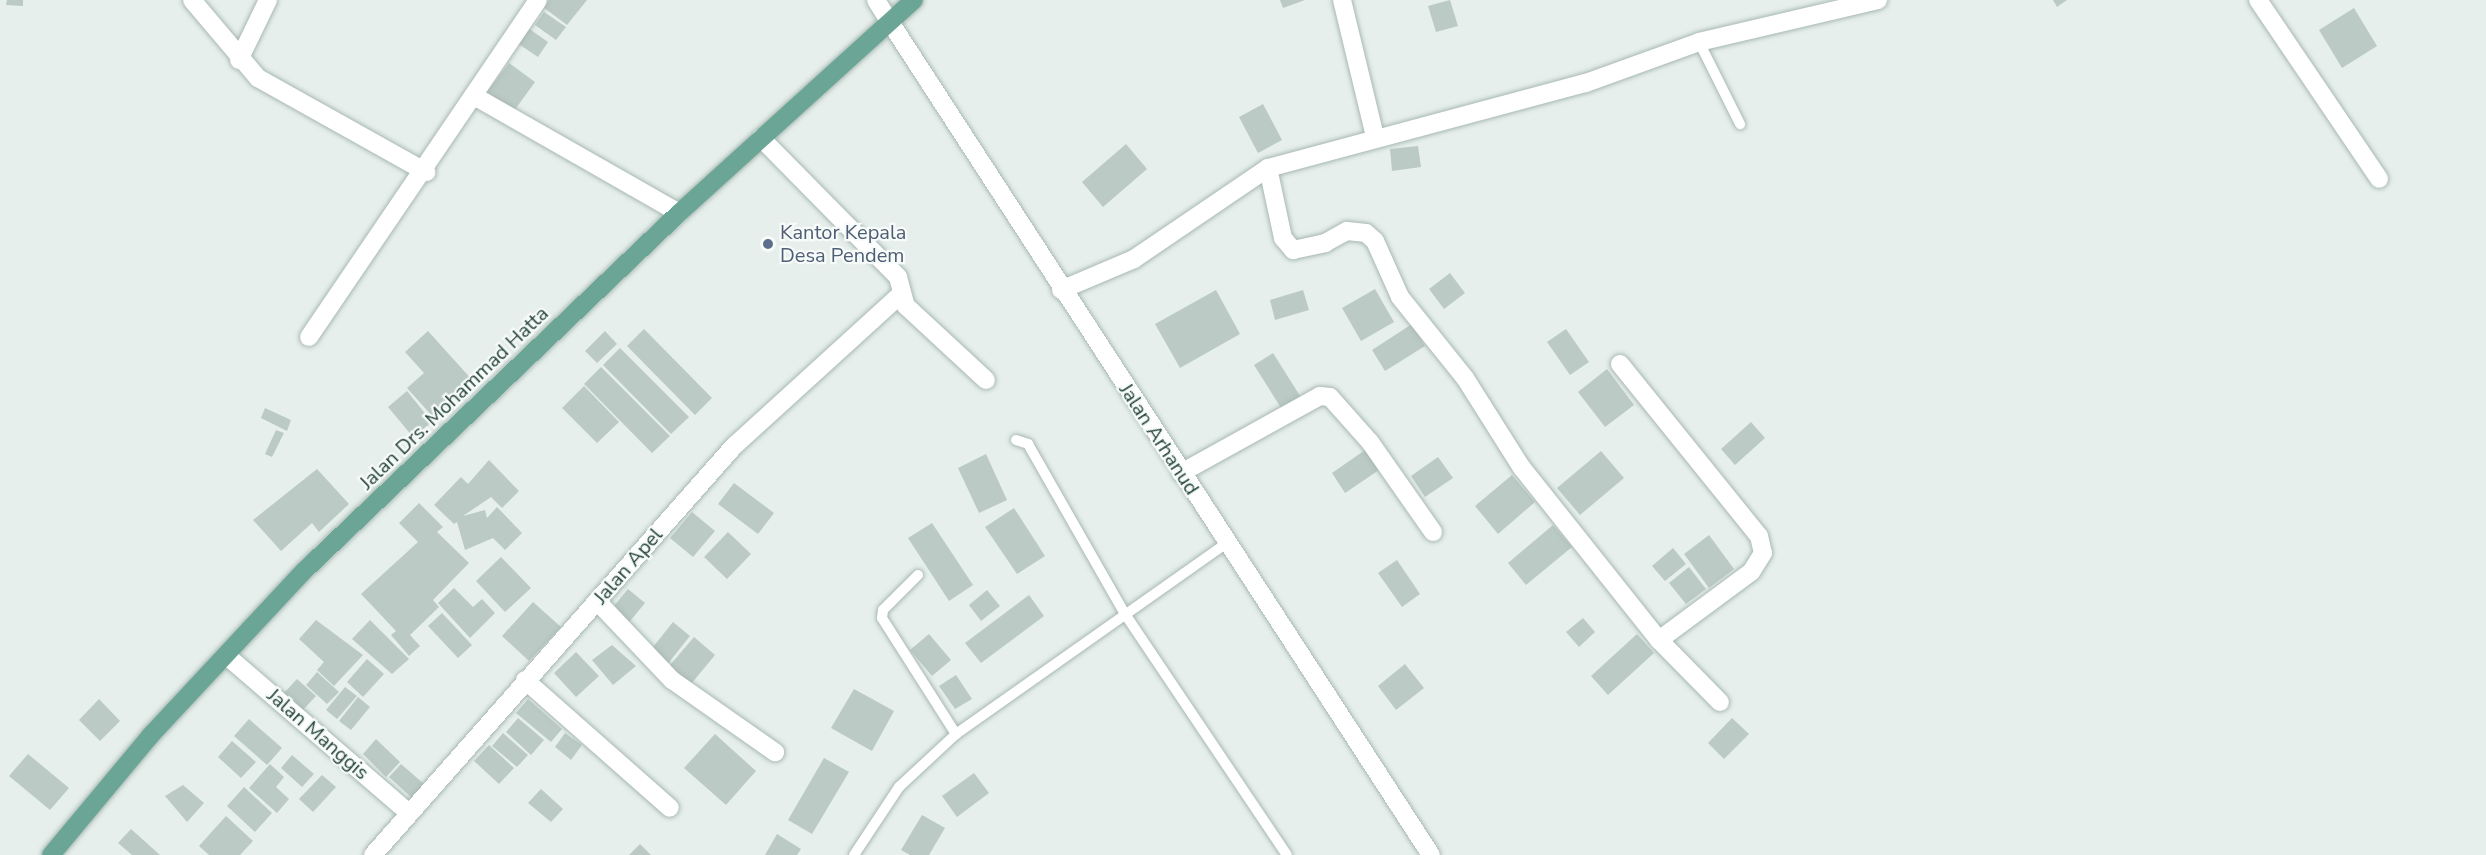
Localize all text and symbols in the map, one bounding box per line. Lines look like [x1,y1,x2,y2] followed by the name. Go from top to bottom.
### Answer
[780,220,906,267] place label: Kantor Kepala Desa Pendem
[761,237,775,251] marker: Kantor Kepala Desa Pendem
[355,301,553,495] street label: Jalan Drs. Mohammad Hatta
[1114,379,1204,499] street label: Jalan Arhanud
[588,523,668,609] street label: Jalan Apel
[262,683,374,785] street label: Jalan Manggis

